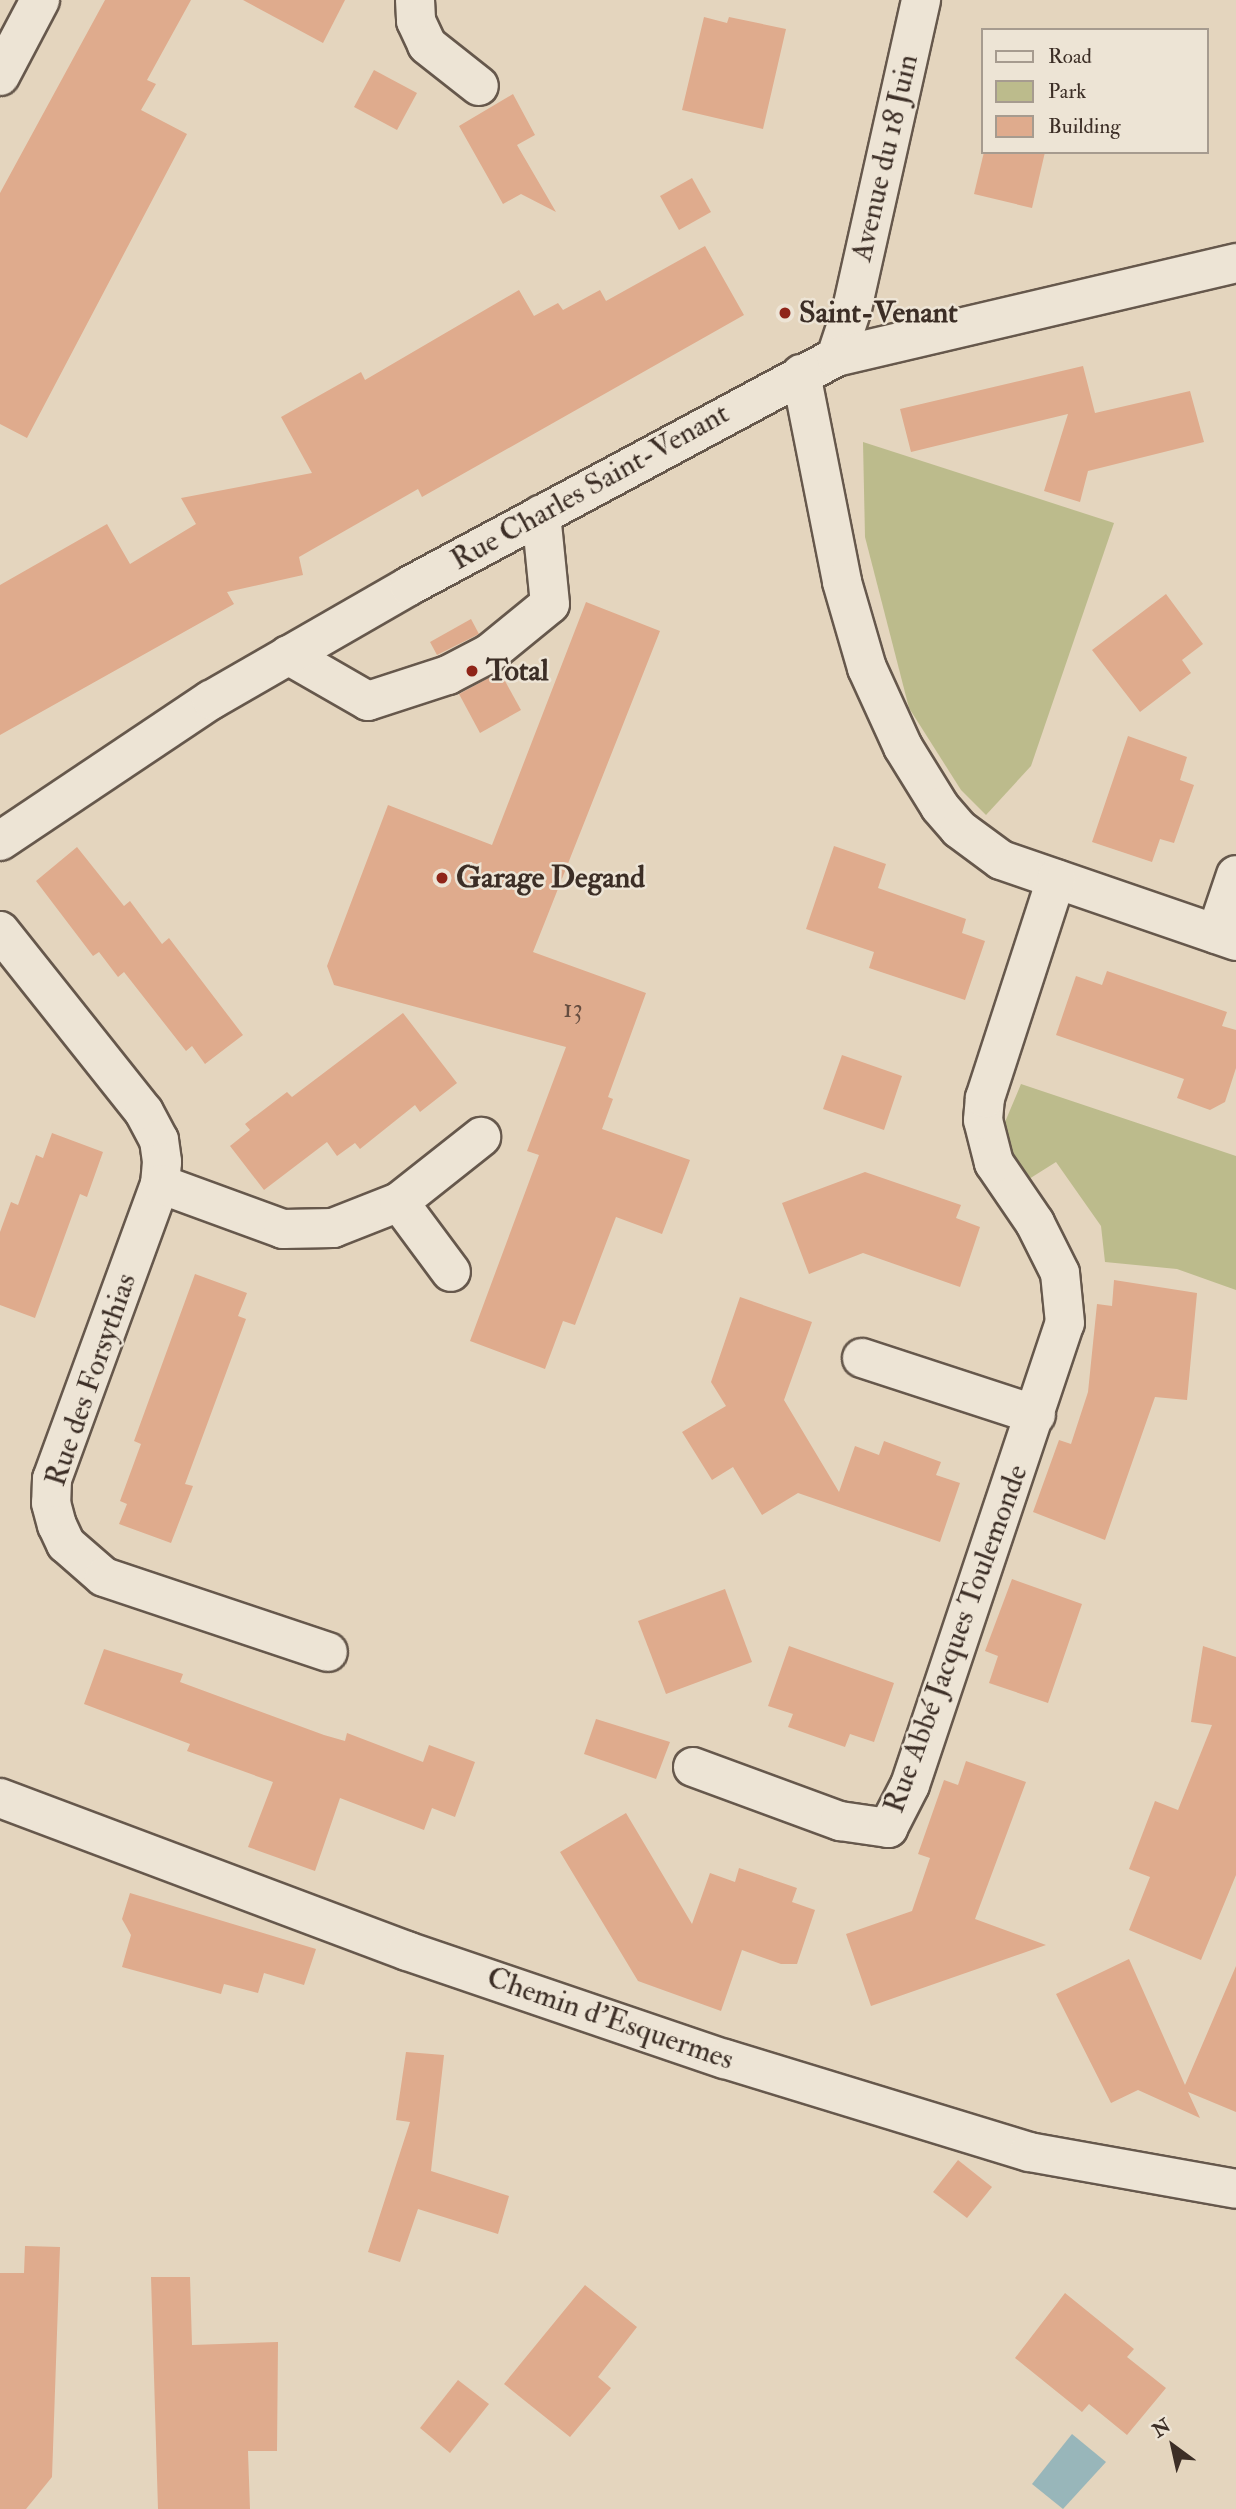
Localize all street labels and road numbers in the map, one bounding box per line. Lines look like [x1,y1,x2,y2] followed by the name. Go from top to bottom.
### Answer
[844,51,926,265] street label: Avenue du 18 Juin
[445,396,735,578] street label: Rue Charles Saint-Venant
[38,1269,144,1491] street label: Rue des Forsythias
[876,1460,1036,1818] street label: Rue Abbé Jacques Toulemonde
[482,1960,738,2078] street label: Chemin d'Esquermes

